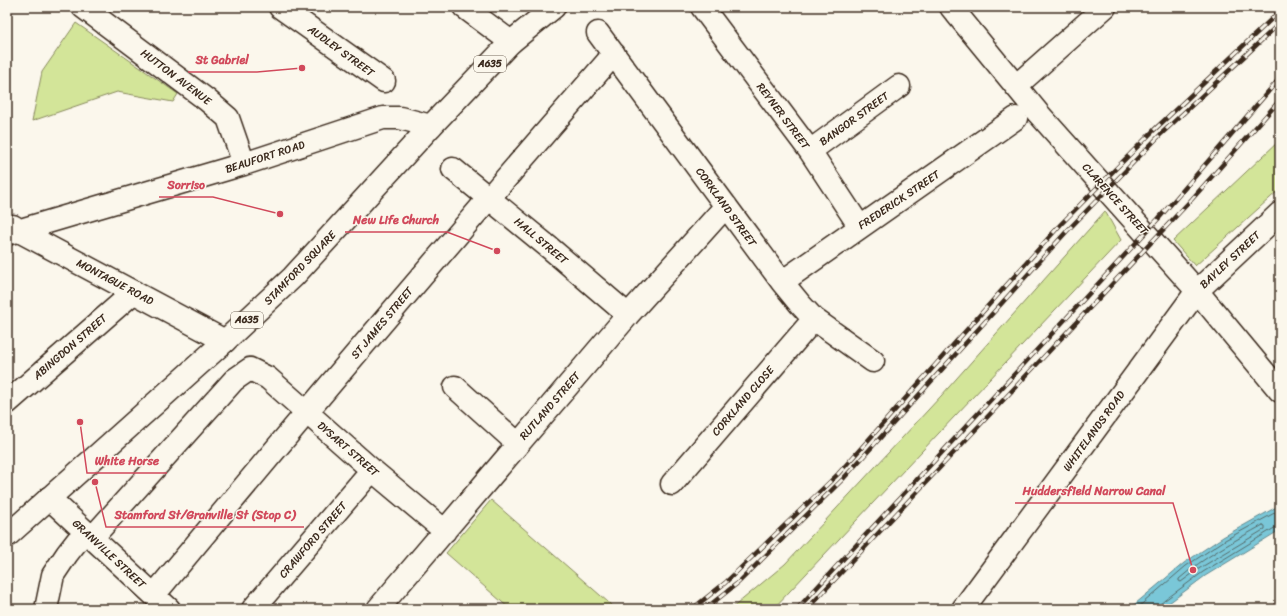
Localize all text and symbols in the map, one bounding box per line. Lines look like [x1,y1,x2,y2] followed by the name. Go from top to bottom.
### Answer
[303,20,379,82] street label: AUDLEY STREET
[136,44,216,111] street label: HUTTON AVENUE
[188,48,257,72] callout: St Gabriel
[194,49,249,71] text: St Gabriel
[474,56,506,72] road number: A635
[752,79,815,154] street label: REYNER STREET
[815,86,894,151] street label: BANGOR STREET
[223,135,308,179] street label: BEAUFORT ROAD
[1077,159,1153,240] street label: CLARENCE STREET
[691,163,762,251] street label: CORKLAND STREET
[854,165,945,235] street label: FREDERICK STREET
[159,173,213,197] callout: Sorriso
[166,174,205,196] text: Sorriso
[345,208,447,232] callout: New Life Church
[352,209,440,231] text: New Life Church
[510,213,573,270] street label: HALL STREET
[259,226,341,310] street label: STAMFORD SQUARE
[1195,226,1266,293] street label: BAYLEY STREET
[73,254,158,311] street label: MONTAGUE ROAD
[346,282,418,363] street label: ST JAMES STREET
[28,309,112,385] street label: ABINGDON STREET
[231,312,263,328] road number: A635
[707,361,780,440] street label: CORKLAND CLOSE
[515,367,586,444] street label: RUTLAND STREET
[1058,386,1130,475] street label: WHITELANDS ROAD
[313,417,384,482] street label: DYSART STREET
[87,449,167,473] callout: White Horse
[95,450,160,472] text: White Horse
[1015,479,1173,503] callout: Huddersfield Narrow Canal
[1022,480,1166,502] text: Huddersfield Narrow Canal
[274,497,352,583] street label: CRAWFORD STREET
[106,503,304,527] callout: Stamford St/Granville St (Stop C)
[113,504,296,526] text: Stamford St/Granville St (Stop C)
[68,515,151,594] street label: GRANVILLE STREET

